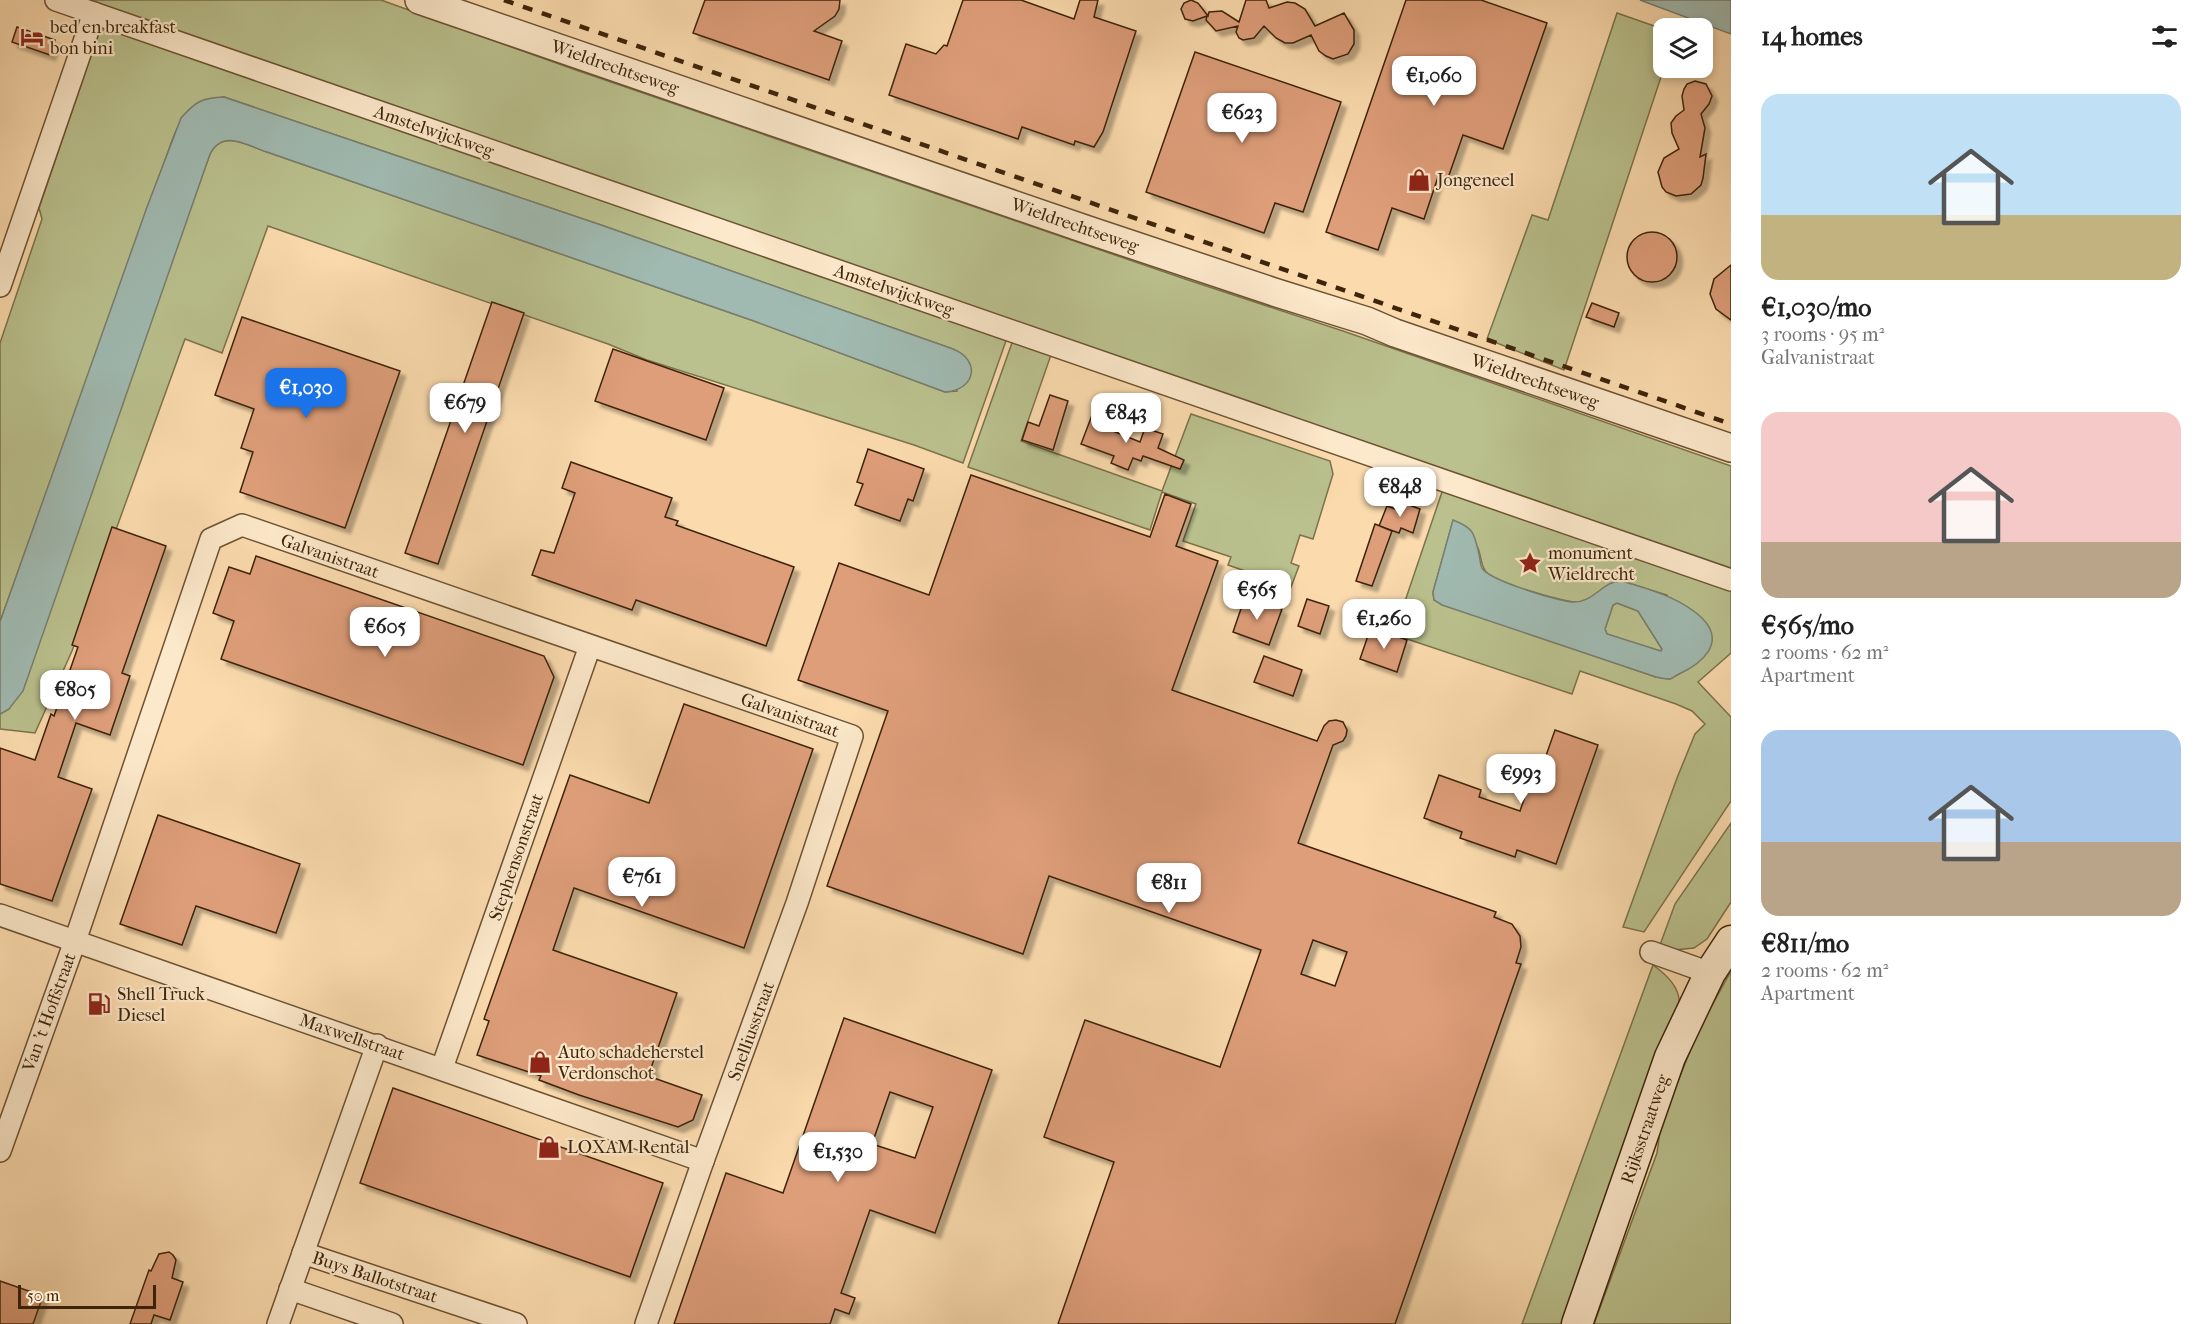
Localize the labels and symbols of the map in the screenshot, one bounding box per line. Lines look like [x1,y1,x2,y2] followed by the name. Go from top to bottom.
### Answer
[49,17,177,59] place label: bed en breakfast bon bini
[19,24,45,50] hotel icon: bed en breakfast bon bini
[547,35,682,99] street label: Wieldrechtseweg
[1385,56,1483,107] pin: €1,060
[1206,93,1278,144] pin: €623
[370,101,497,162] street label: Amstelwijckweg
[1406,167,1432,193] shop icon: Jongeneel
[1435,170,1514,191] place label: Jongeneel
[1007,193,1142,257] street label: Wieldrechtseweg
[830,260,957,321] street label: Amstelwijckweg
[1467,349,1602,413] street label: Wieldrechtseweg
[257,368,355,419] pin: €1,030
[429,383,501,434] pin: €679
[1090,393,1162,444] pin: €843
[1364,467,1436,518] pin: €848
[278,530,382,583] street label: Galvanistraat
[1547,543,1635,585] place label: monument Wieldrecht
[1517,550,1543,576] place icon: monument Wieldrecht
[1221,570,1293,621] pin: €565
[1335,599,1433,650] pin: €1,260
[349,607,421,658] pin: €605
[39,670,111,721] pin: €805
[738,689,842,742] street label: Galvanistraat
[1485,754,1557,805] pin: €993
[485,790,548,924] street label: Stephensonstraat
[606,857,678,908] pin: €761
[1133,863,1205,914] pin: €811
[18,949,81,1075] street label: Van 't Hoffstraat
[724,978,779,1084] street label: Snelliusstraat
[117,984,206,1026] place label: Shell Truck Diesel
[86,991,112,1017] fuel station icon: Shell Truck Diesel
[296,1010,408,1065] street label: Maxwellstraat
[557,1042,704,1084] place label: Auto schadeherstel Verdonschot
[527,1049,553,1075] shop icon: Auto schadeherstel Verdonschot
[1617,1071,1674,1187] street label: Rijksstraatweg
[789,1132,887,1183] pin: €1,530
[536,1134,562,1160] shop icon: LOXAM Rental
[567,1137,689,1158] place label: LOXAM Rental
[309,1247,441,1308] street label: Buys Ballotstraat
[18,1282,156,1310] scale bar

